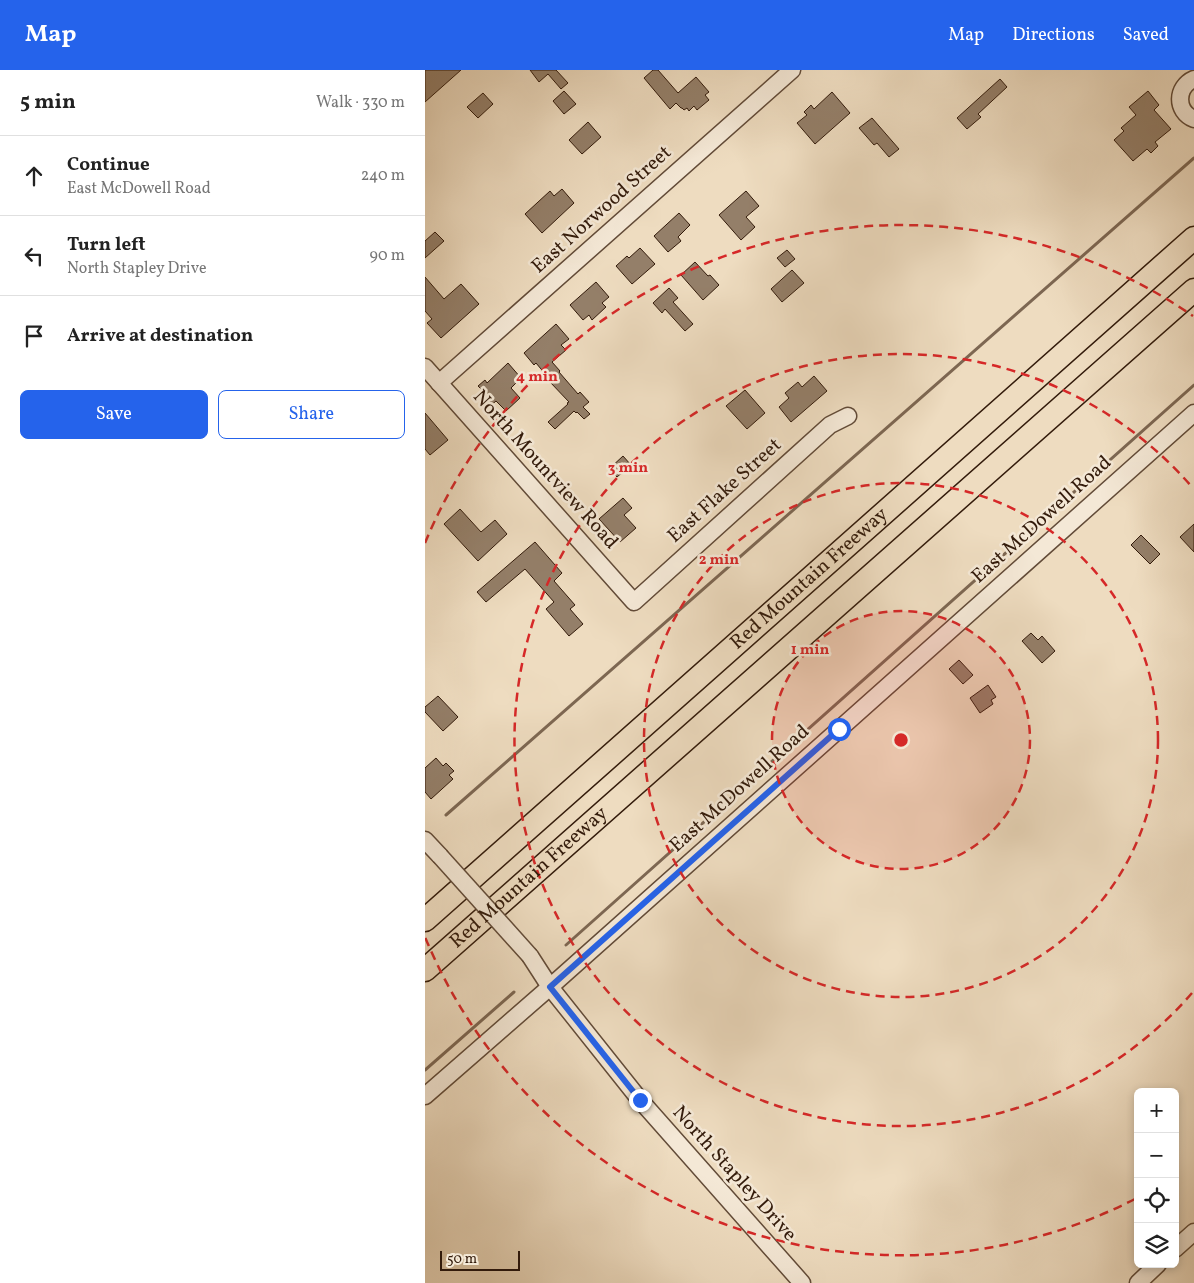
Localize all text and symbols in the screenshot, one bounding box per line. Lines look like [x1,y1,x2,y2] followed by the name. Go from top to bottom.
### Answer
[25,18,76,52] text: Map
[948,23,984,48] text: Map
[1012,23,1095,48] text: Directions
[1123,23,1169,48] text: Saved
[20,88,76,117] text: 5 min
[316,92,405,114] text: Walk · 330 m
[526,139,678,281] street label: East Norwood Street
[67,152,150,178] text: Continue
[20,162,48,190] icon: ahead
[361,165,405,187] text: 240 m
[67,178,211,200] text: East McDowell Road
[67,232,146,258] text: Turn left
[20,242,48,270] icon: left
[369,245,405,267] text: 90 m
[67,258,207,280] text: North Stapley Drive
[20,322,48,350] icon: arrive
[67,323,253,349] text: Arrive at destination
[516,367,558,388] text: 4 min
[466,384,624,556] street label: North Mountview Road
[20,390,208,439] button: Save
[218,390,405,439] button: Share
[662,432,788,550] street label: East Flake Street
[966,449,1118,591] street label: East McDowell Road
[608,458,648,479] text: 3 min
[724,501,895,657] street label: Red Mountain Freeway
[699,550,739,571] text: 2 min
[791,640,829,661] text: 1 min
[664,718,816,860] street label: East McDowell Road
[828,718,851,741] route start
[892,731,910,749] centre of rings
[444,800,614,956] street label: Red Mountain Freeway
[1134,1088,1179,1268] map controls
[1134,1088,1179,1133] button: +
[629,1089,652,1112] route end
[665,1100,803,1248] street label: North Stapley Drive
[1134,1133,1179,1178] button: −
[1134,1178,1179,1223] button: locate
[1134,1223,1179,1268] button: layers
[440,1248,520,1271] scale bar
[447,1250,477,1269] text: 50 m

